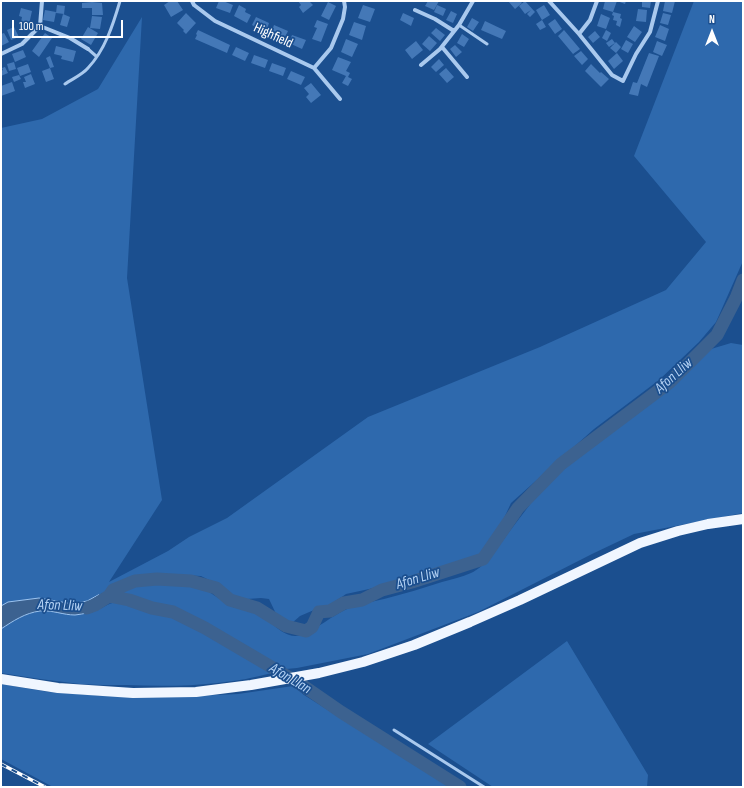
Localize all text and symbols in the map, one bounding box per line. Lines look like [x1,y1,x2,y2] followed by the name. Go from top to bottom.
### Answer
[14,12,125,38] scale bar
[692,12,732,52] north arrow
[709,13,715,26] text: N
[19,19,44,34] text: 100 m
[251,20,295,52] street label: Highfield
[651,354,697,398] water label: Afon Lliw
[394,564,442,594] water label: Afon Lliw
[37,596,83,616] water label: Afon Lliw
[266,660,314,698] water label: Afon Llan

